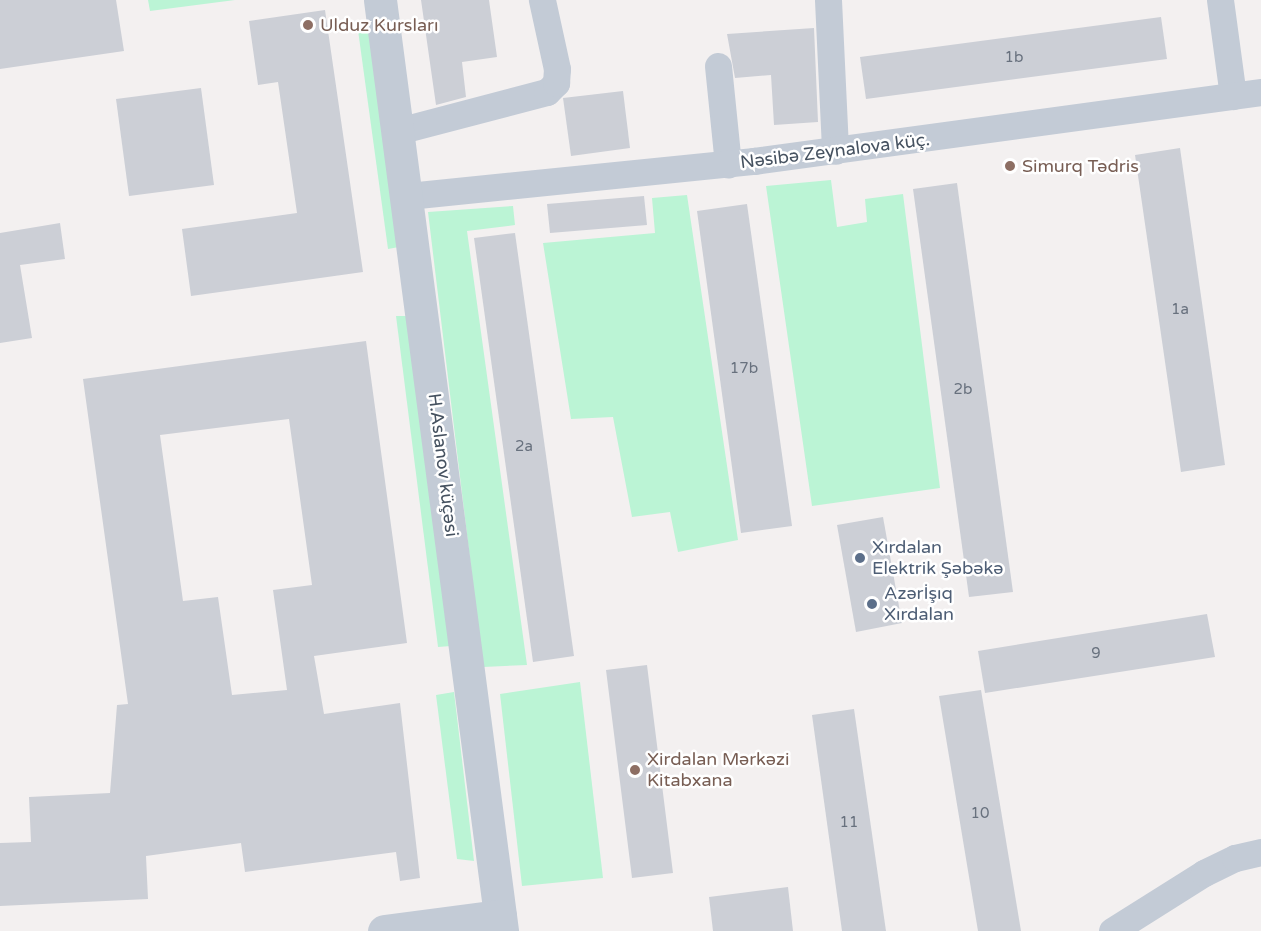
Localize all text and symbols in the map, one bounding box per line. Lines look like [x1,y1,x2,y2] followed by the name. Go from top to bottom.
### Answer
[320,14,438,36] place label: Ulduz Kursları
[301,18,315,32] marker: Ulduz Kursları
[1005,49,1023,67] house number: 1b
[739,129,931,173] street label: Nəsibə Zeynalova küç.
[1022,155,1139,177] place label: Simurq Tədris
[1003,159,1017,173] marker: Simurq Tədris
[1171,301,1189,319] house number: 1a
[730,360,758,378] house number: 17b
[954,381,972,399] house number: 2b
[423,392,463,538] street label: H.Aslanov küçəsi
[515,438,533,456] house number: 2a
[872,537,1003,580] place label: Xırdalan Elektrik Şəbəkə
[853,551,867,565] marker: Xırdalan Elektrik Şəbəkə
[884,583,954,626] place label: Azərİşıq Xırdalan
[865,597,879,611] marker: Azərİşıq Xırdalan
[1091,645,1101,663] house number: 9
[647,749,789,792] place label: Xirdalan Mərkəzi Kitabxana
[628,763,642,777] marker: Xirdalan Mərkəzi Kitabxana
[971,805,989,823] house number: 10
[840,814,858,832] house number: 11

